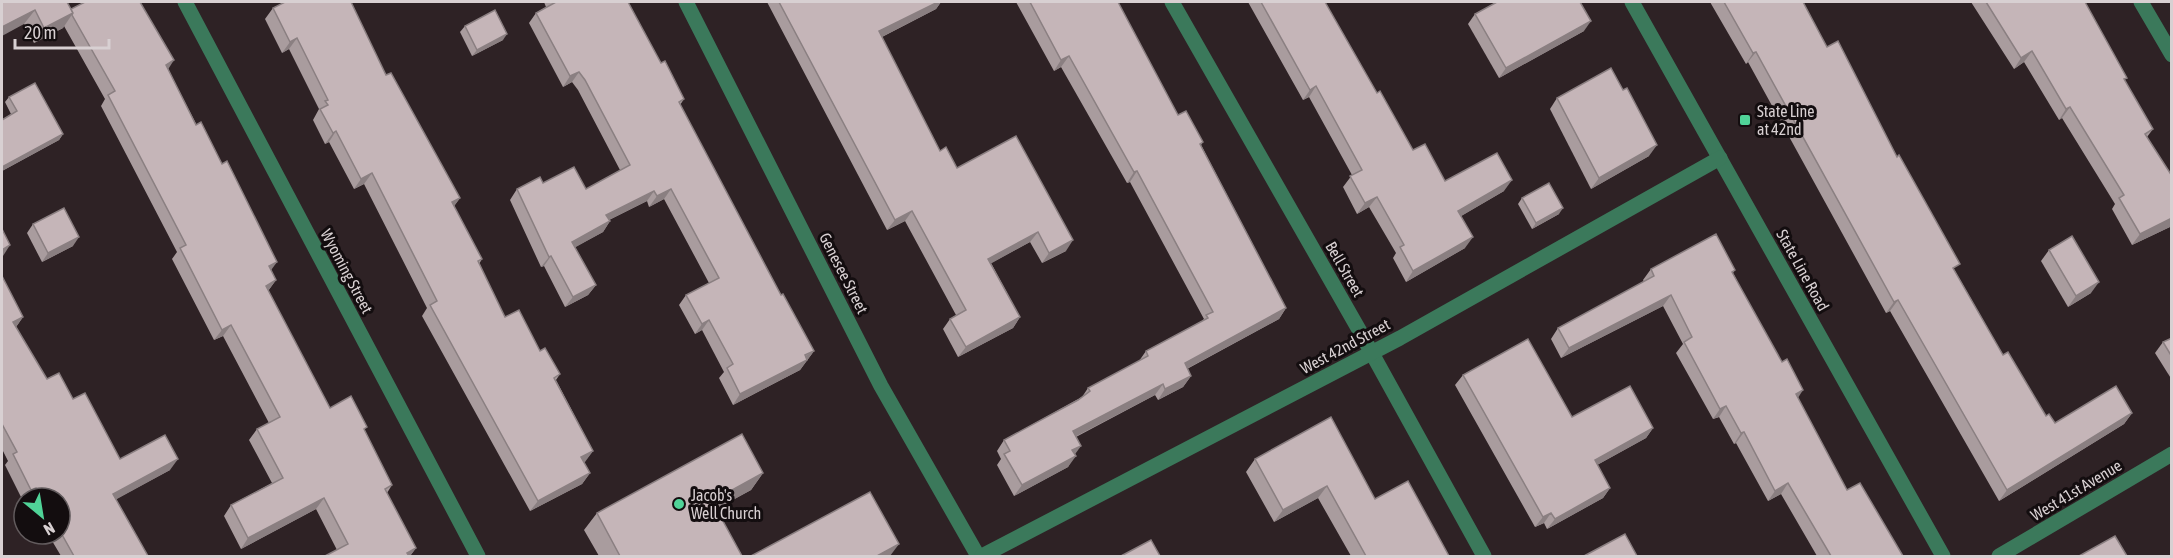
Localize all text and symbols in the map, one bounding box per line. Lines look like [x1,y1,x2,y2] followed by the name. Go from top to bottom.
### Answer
[15,12,110,50] scale bar
[24,22,56,43] text: 20 m
[1757,102,1815,138] place label: State Line at 42nd
[1738,113,1752,127] marker: State Line at 42nd
[316,226,377,317] street label: Wyoming Street
[1773,226,1833,314] street label: State Line Road
[816,230,872,317] street label: Genesee Street
[1322,238,1368,300] street label: Bell Street
[1297,315,1393,377] street label: West 42nd Street
[2027,456,2125,524] street label: West 41st Avenue
[12,486,72,546] north arrow
[691,486,761,522] place label: Jacob's Well Church
[672,497,686,511] marker: Jacob's Well Church
[41,519,58,539] text: N

